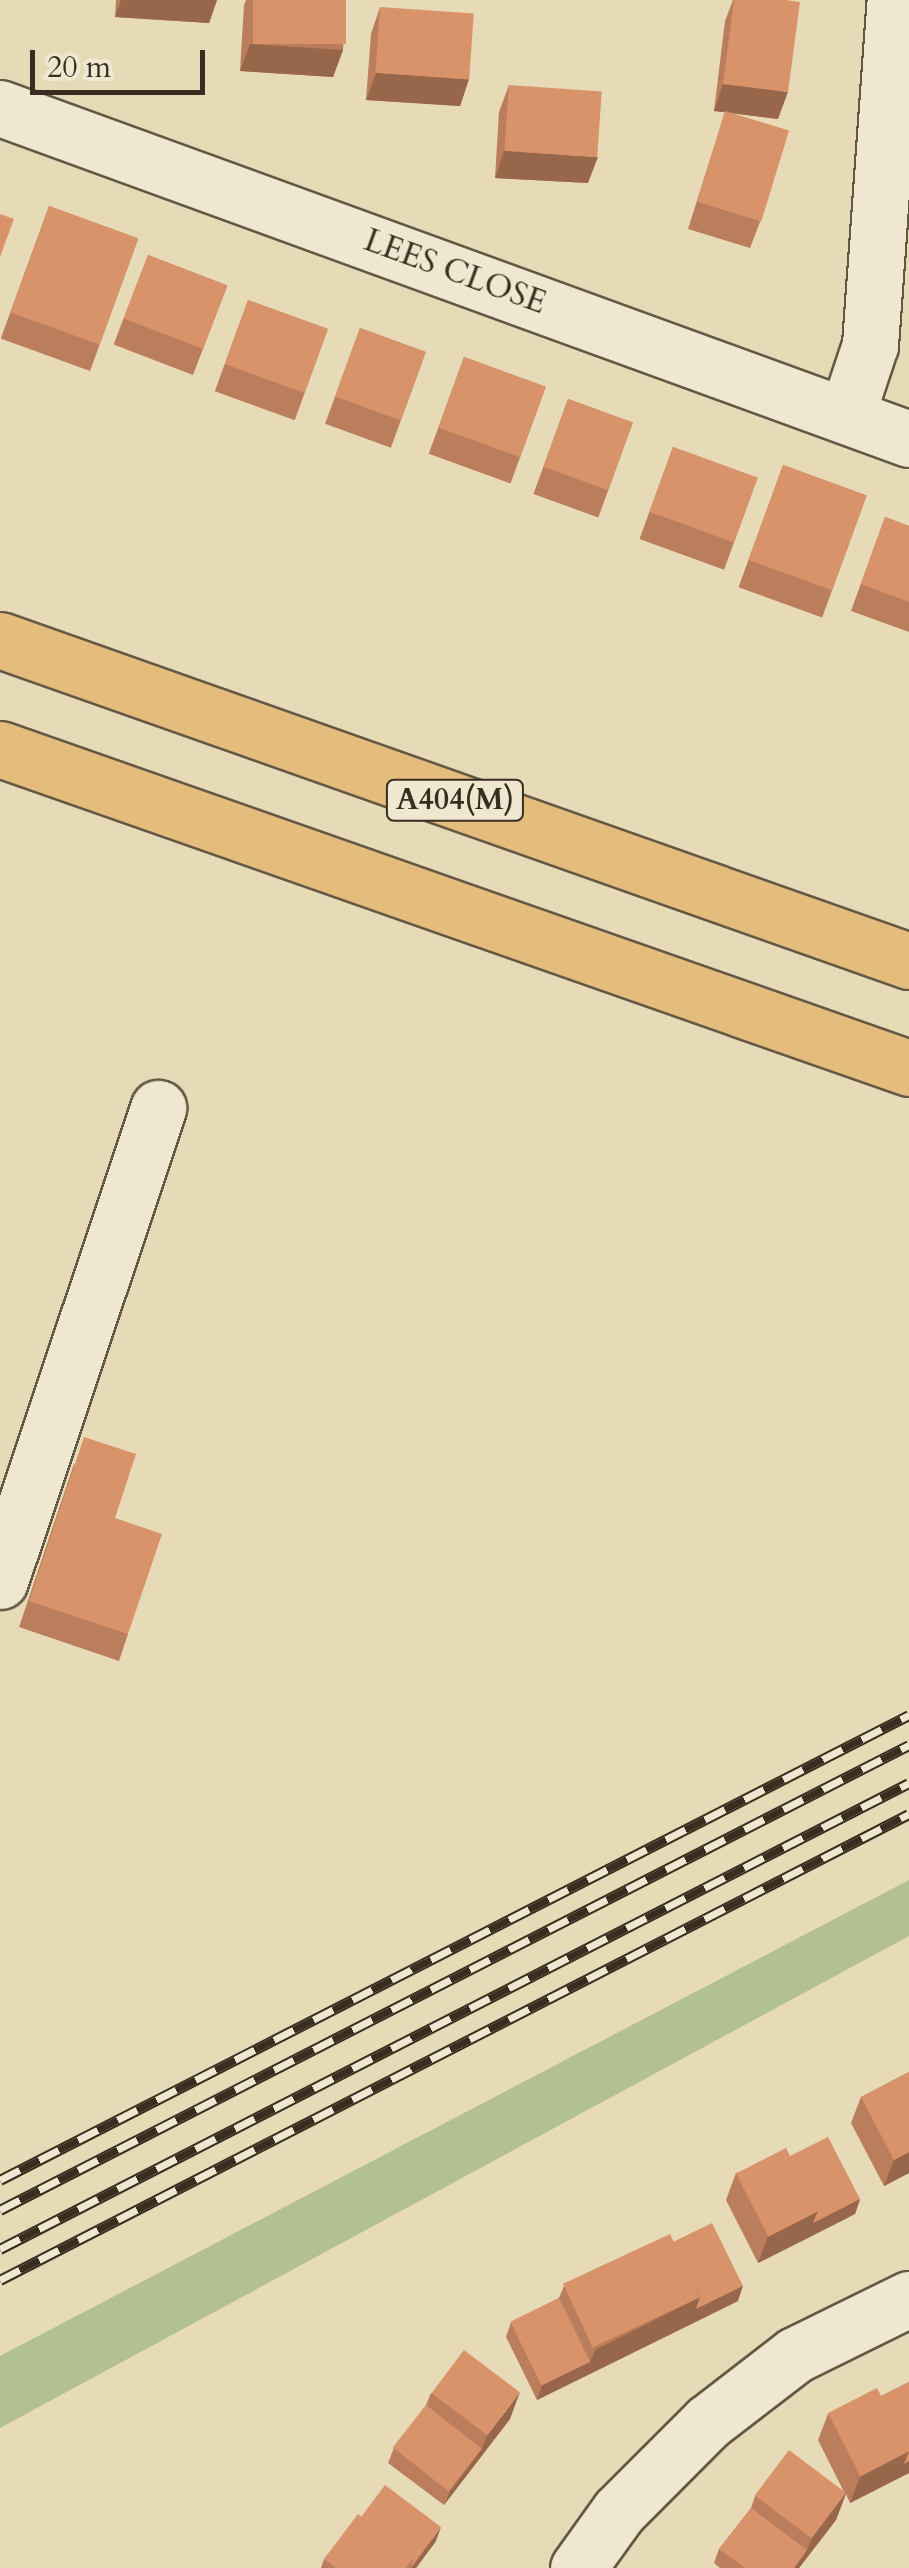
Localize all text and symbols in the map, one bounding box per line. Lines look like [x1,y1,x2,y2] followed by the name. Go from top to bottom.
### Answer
[35,30,210,92] scale bar
[47,47,111,88] text: 20 m
[359,221,551,323] street label: LEES CLOSE
[385,775,525,825] road number: A404(M)

